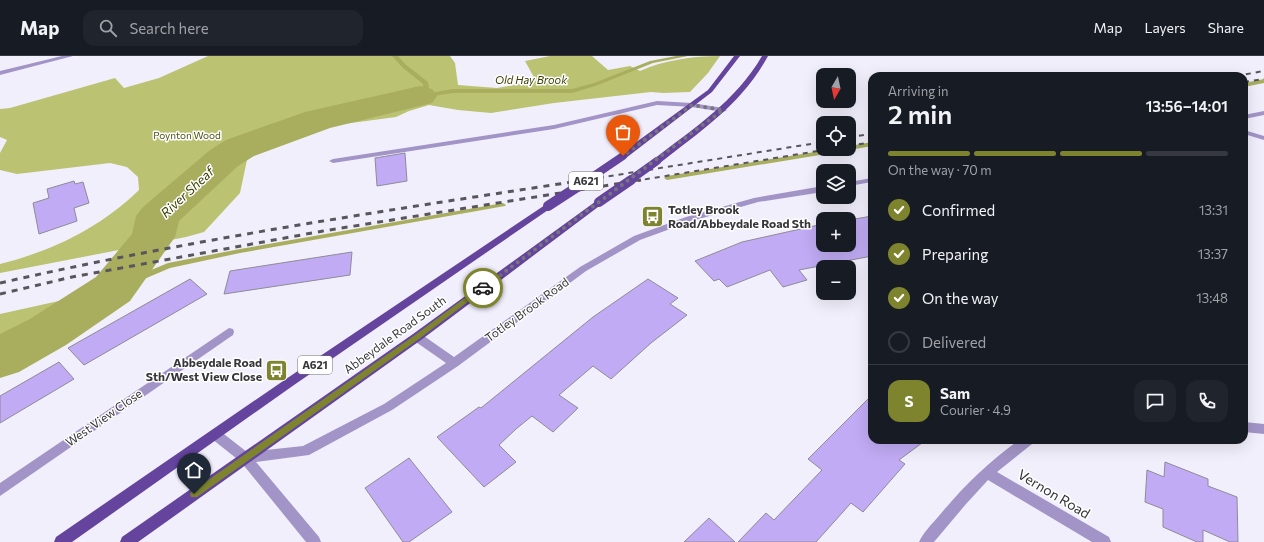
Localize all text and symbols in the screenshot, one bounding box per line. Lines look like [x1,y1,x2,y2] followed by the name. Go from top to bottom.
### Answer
[83,10,363,46] search box
[20,16,59,39] text: Map
[97,17,119,39] icon: search
[129,19,209,37] text: Search here
[1094,19,1122,36] text: Map
[1144,19,1186,36] text: Layers
[1208,19,1244,36] text: Share
[816,68,856,108] north arrow
[816,68,856,300] map controls
[495,73,568,86] water label: Old Hay Brook
[888,83,948,99] text: Arriving in
[1146,97,1228,115] text: 13:56–14:01
[888,98,952,129] text: 2 min
[606,115,640,156] pin
[816,116,856,156] button: locate
[612,121,634,143] icon: bag
[153,129,221,141] park label: Poynton Wood
[157,162,218,221] water label: River Sheaf
[888,162,992,178] text: On the way · 70 m
[816,164,856,204] button: layers
[569,172,603,190] road number: A621
[888,199,910,221] icon: check
[922,201,995,219] text: Confirmed
[668,202,811,230] place label: Totley Brook Road/Abbeydale Road Sth
[1199,202,1228,218] text: 13:31
[639,204,665,230] bus stop icon: Totley Brook Road/Abbeydale Road Sth
[816,212,856,252] button: +
[888,243,910,265] icon: check
[922,245,988,263] text: Preparing
[1198,246,1228,262] text: 13:37
[816,260,856,300] button: −
[463,268,503,308] courier
[482,274,571,344] street label: Totley Brook Road
[472,277,494,299] icon: car
[888,287,910,309] icon: check
[922,289,999,307] text: On the way
[1196,290,1228,306] text: 13:48
[341,292,448,376] street label: Abbeydale Road South
[922,333,986,351] text: Delivered
[146,355,262,383] place label: Abbeydale Road Sth/West View Close
[298,356,332,374] road number: A621
[264,357,290,383] bus stop icon: Abbeydale Road Sth/West View Close
[1134,380,1176,422] button: chat
[1186,380,1228,422] button: phone
[940,384,970,402] text: Sam
[63,386,144,449] street label: West View Close
[904,392,914,410] text: S
[940,402,1011,418] text: Courier · 4.9
[177,453,211,494] pin
[183,459,205,481] icon: home
[1015,465,1094,522] street label: Vernon Road

